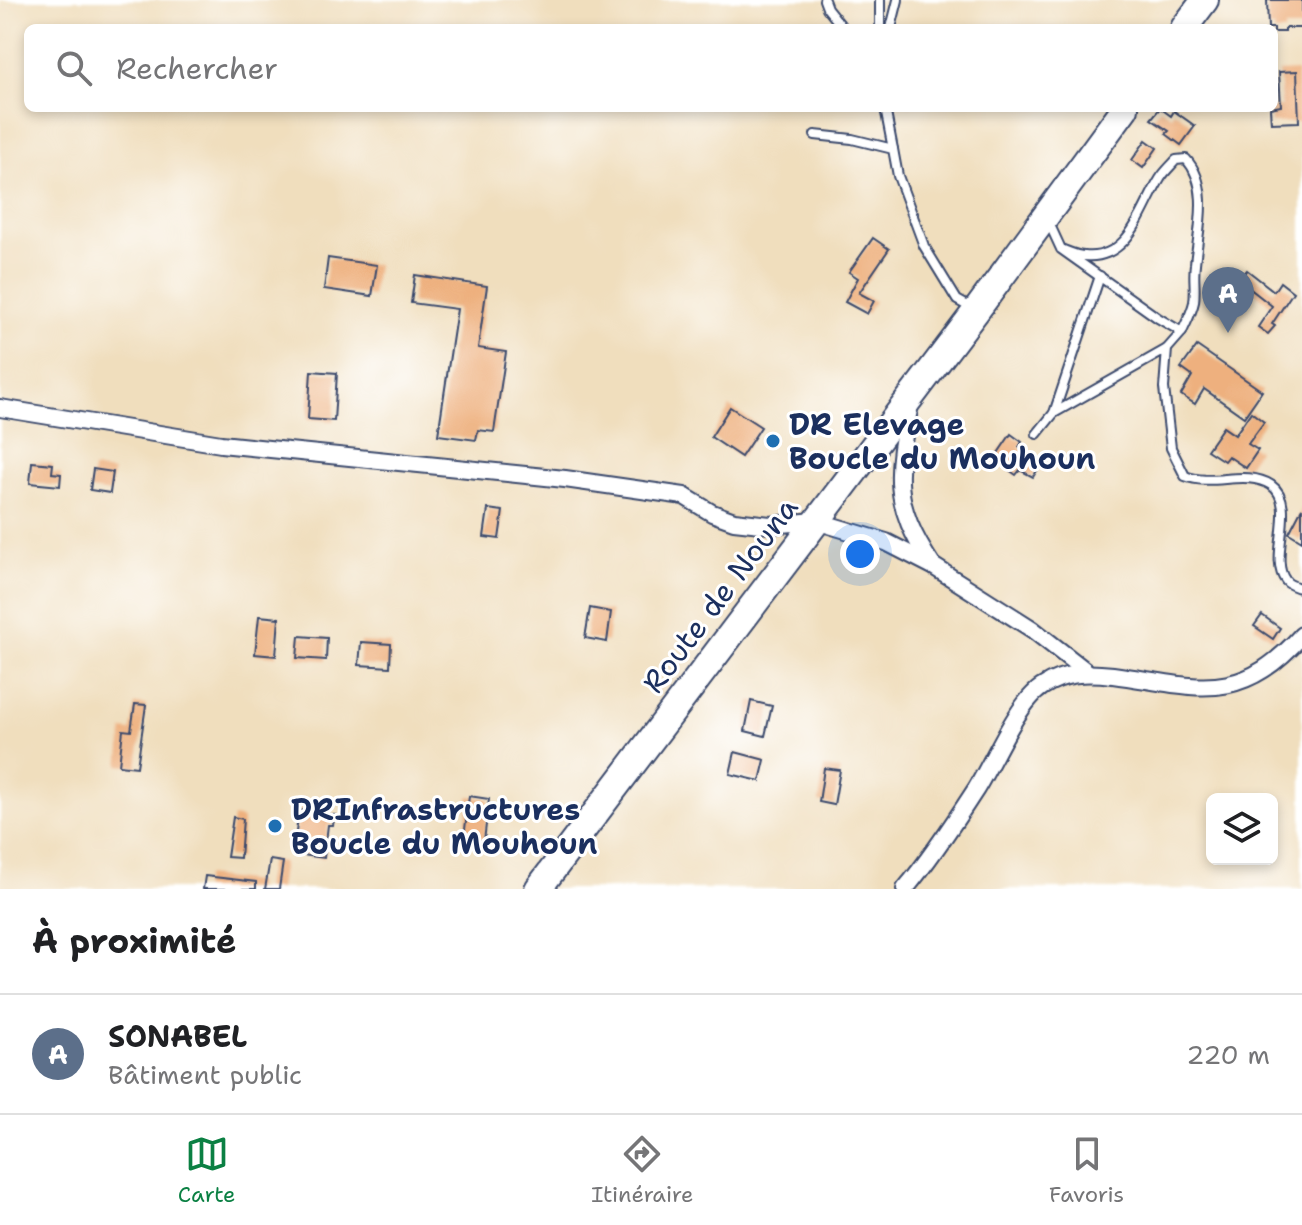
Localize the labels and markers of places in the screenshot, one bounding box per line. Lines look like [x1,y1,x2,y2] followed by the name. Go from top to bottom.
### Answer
[1202,267,1254,333] pin: A
[789,404,1095,479] place label: DR Elevage Boucle du Mouhoun
[764,432,782,450] marker: DR Elevage Boucle du Mouhoun
[291,789,597,864] place label: DRInfrastructures Boucle du Mouhoun
[266,817,284,835] marker: DRInfrastructures Boucle du Mouhoun

